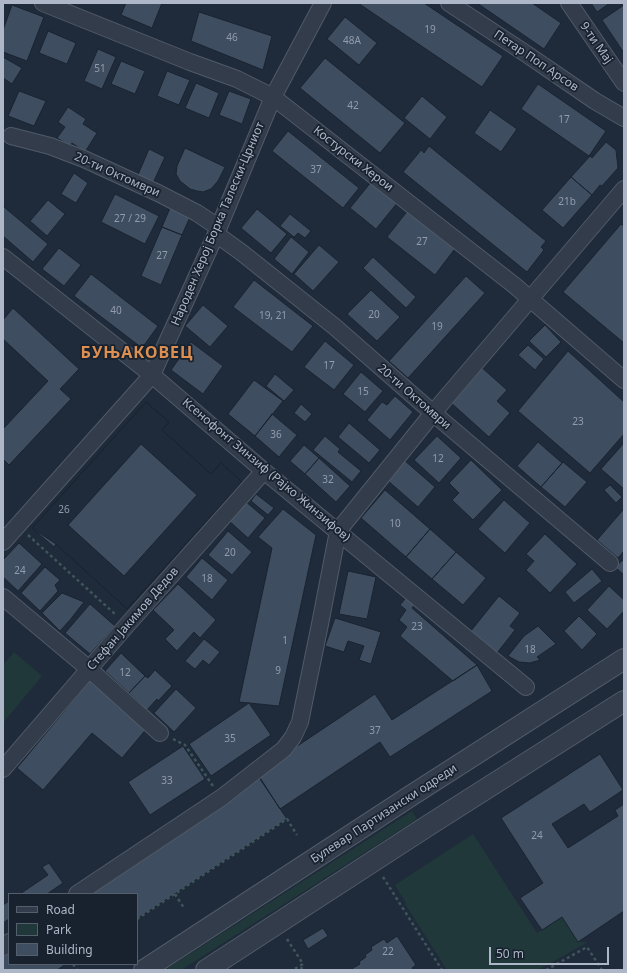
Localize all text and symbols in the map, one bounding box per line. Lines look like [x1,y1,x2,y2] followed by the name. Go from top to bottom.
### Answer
[577,20,615,66] street label: 9-ти Мај
[424,24,436,36] house number: 19
[491,27,581,95] street label: Петар Поп Арсов
[226,32,238,44] house number: 46
[343,35,361,47] house number: 48А
[94,63,106,75] house number: 51
[347,100,359,112] house number: 42
[558,114,570,126] house number: 17
[168,120,268,328] street label: Народен Херој Борка Талески-Црниот
[310,123,396,195] street label: Костурски Херои
[72,150,162,200] street label: 20-ти Октомври
[310,164,322,176] house number: 37
[558,196,576,208] house number: 21b
[114,213,146,225] house number: 27 / 29
[416,236,428,248] house number: 27
[156,250,168,262] house number: 27
[110,305,122,317] house number: 40
[368,309,380,321] house number: 20
[259,310,287,322] house number: 19, 21
[431,321,443,333] house number: 19
[81,343,193,363] district label: БУЊАКОВЕЦ
[323,360,335,372] house number: 17
[374,361,454,433] street label: 20-ти Октомври
[357,386,369,398] house number: 15
[179,395,353,545] street label: Ксенофонт Зинзиф (Рајко Жинзифов)
[572,416,584,428] house number: 23
[270,429,282,441] house number: 36
[432,453,444,465] house number: 12
[322,474,334,486] house number: 32
[58,504,70,516] house number: 26
[389,518,401,530] house number: 10
[224,547,236,559] house number: 20
[84,564,182,674] street label: Стефан Јакимов Дедов
[14,565,26,577] house number: 24
[201,573,213,585] house number: 18
[411,621,423,633] house number: 23
[282,635,288,647] house number: 1
[524,644,536,656] house number: 18
[275,665,281,677] house number: 9
[119,667,131,679] house number: 12
[369,725,381,737] house number: 37
[224,733,236,745] house number: 35
[308,761,460,867] street label: Булевар Партизански одреди
[161,775,173,787] house number: 33
[531,830,543,842] house number: 24
[8,893,138,965] legend
[46,901,75,918] text: Road
[46,921,71,938] text: Park
[491,939,611,965] scale bar
[46,941,93,958] text: Building
[496,945,524,962] text: 50 m
[382,946,394,958] house number: 22

